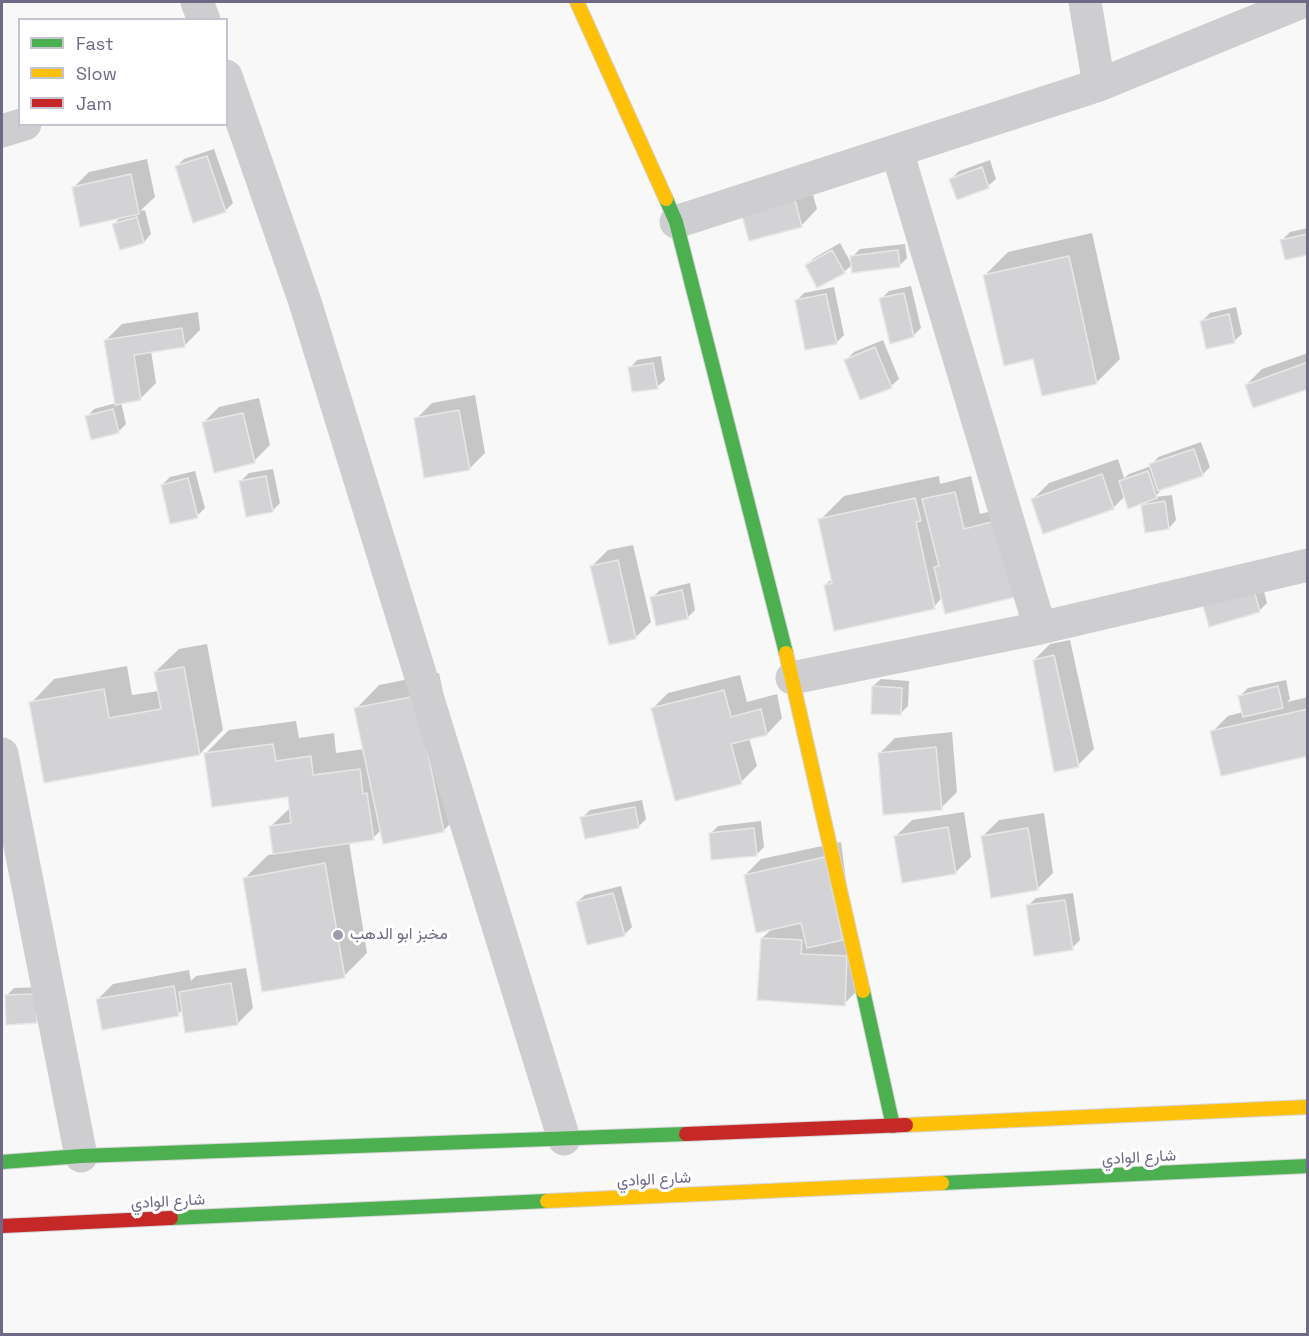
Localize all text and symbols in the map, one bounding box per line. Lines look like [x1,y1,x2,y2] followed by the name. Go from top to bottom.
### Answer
[18,18,228,126] legend
[76,32,113,55] text: Fast
[76,62,117,85] text: Slow
[76,92,112,115] text: Jam
[350,925,448,945] place label: مخبز ابو الدهب
[331,928,345,942] marker: مخبز ابو الدهب
[1101,1146,1177,1170] street label: شارع الوادي
[616,1168,692,1192] street label: شارع الوادي
[130,1190,206,1214] street label: شارع الوادي

